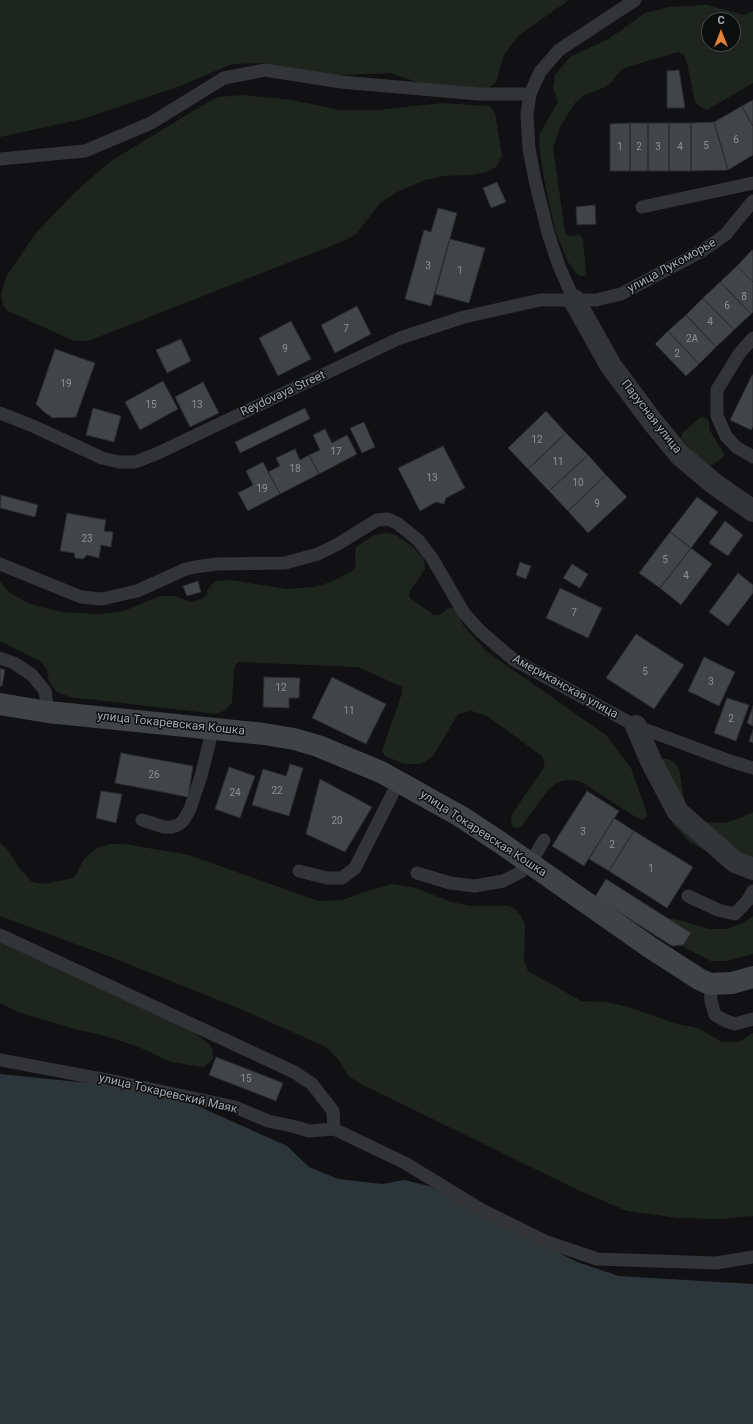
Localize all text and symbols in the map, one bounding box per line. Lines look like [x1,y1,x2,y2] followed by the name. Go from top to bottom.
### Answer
[701,12,741,52] north arrow
[717,14,725,27] text: С
[733,134,739,146] house number: 6
[703,140,709,152] house number: 5
[617,141,623,153] house number: 1
[636,141,642,153] house number: 2
[655,141,661,153] house number: 3
[677,141,683,153] house number: 4
[625,236,719,296] street label: улица Лукоморье
[425,260,431,272] house number: 3
[457,265,463,277] house number: 1
[741,291,747,303] house number: 8
[724,300,730,312] house number: 6
[707,316,713,328] house number: 4
[343,323,349,335] house number: 7
[686,333,698,345] house number: 2А
[282,343,288,355] house number: 9
[674,348,680,360] house number: 2
[238,368,328,420] street label: Reydovaya Street
[618,377,684,457] street label: Парусная улица
[60,378,72,390] house number: 19
[145,399,157,411] house number: 15
[191,399,203,411] house number: 13
[531,434,543,446] house number: 12
[330,446,342,458] house number: 17
[552,456,564,468] house number: 11
[289,463,301,475] house number: 18
[426,472,438,484] house number: 13
[572,477,584,489] house number: 10
[256,483,268,495] house number: 19
[594,498,600,510] house number: 9
[81,533,93,545] house number: 23
[662,554,668,566] house number: 5
[683,570,689,582] house number: 4
[571,607,577,619] house number: 7
[510,652,620,722] street label: Американская улица
[642,666,648,678] house number: 5
[708,676,714,688] house number: 3
[275,682,287,694] house number: 12
[343,705,355,717] house number: 11
[97,709,245,739] street label: улица Токаревская Кошка
[728,713,734,725] house number: 2
[148,769,160,781] house number: 26
[271,785,283,797] house number: 22
[229,787,241,799] house number: 24
[417,788,549,880] street label: улица Токаревская Кошка
[331,815,343,827] house number: 20
[580,826,586,838] house number: 3
[609,839,615,851] house number: 2
[648,863,654,875] house number: 1
[97,1071,239,1117] street label: улица Токаревский Маяк
[240,1073,252,1085] house number: 15

